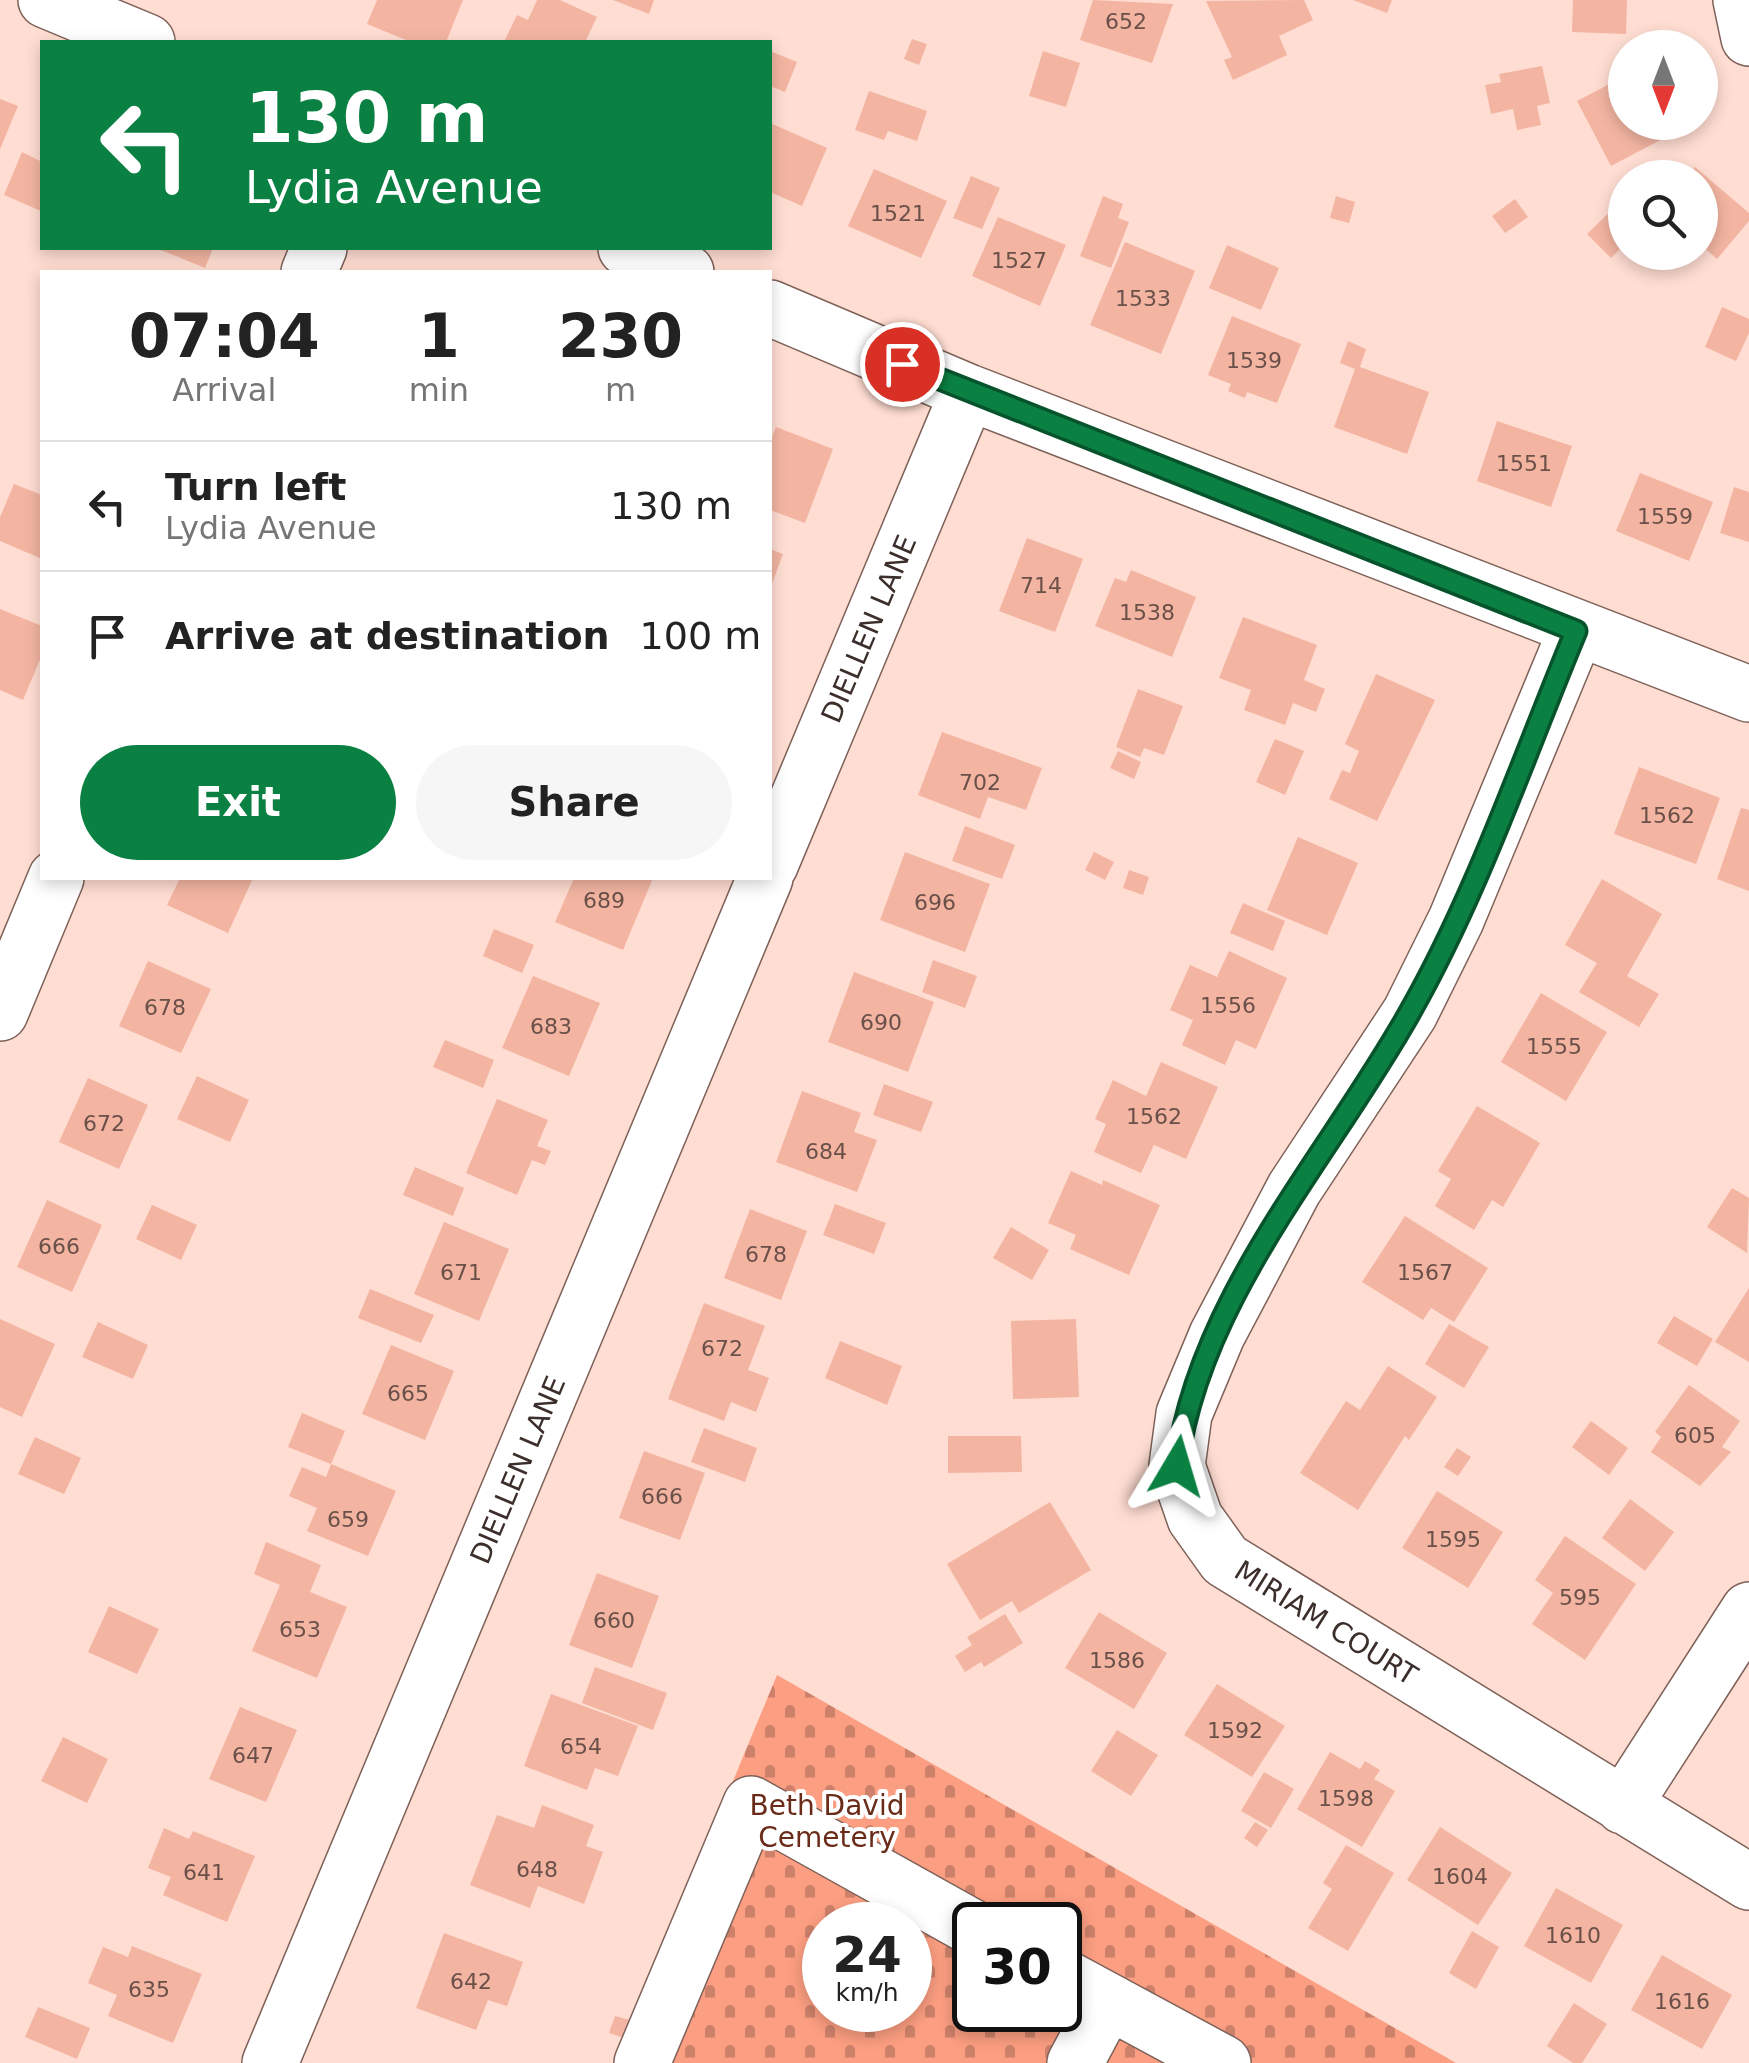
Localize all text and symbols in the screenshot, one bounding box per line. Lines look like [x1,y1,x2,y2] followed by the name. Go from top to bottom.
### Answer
[1105,9,1147,34] house number: 652
[1608,30,1718,140] north arrow
[1608,30,1718,270] map controls
[245,77,488,159] text: 130 m
[80,80,210,210] icon: left
[1608,160,1718,270] button: search
[245,161,543,214] text: Lydia Avenue
[870,201,926,226] house number: 1521
[991,248,1047,273] house number: 1527
[1115,286,1171,311] house number: 1533
[129,301,320,371] text: 07:04
[418,301,460,371] text: 1
[558,301,683,371] text: 230
[860,322,945,407] pin
[875,337,930,392] icon: arrive
[1226,348,1282,373] house number: 1539
[172,371,276,409] text: Arrival
[409,371,469,409] text: min
[605,371,636,409] text: m
[1496,451,1552,476] house number: 1551
[165,465,346,509] text: Turn left
[80,479,135,534] icon: left
[610,484,732,528] text: 130 m
[1637,504,1693,529] house number: 1559
[165,509,377,547] text: Lydia Avenue
[815,530,923,728] street label: DIELLEN LANE
[1020,573,1062,598] house number: 714
[1119,600,1175,625] house number: 1538
[80,609,135,664] icon: arrive
[165,614,610,658] text: Arrive at destination
[640,614,761,658] text: 100 m
[80,745,396,860] button: Exit
[416,745,732,860] button: Share
[959,770,1001,795] house number: 702
[1639,803,1695,828] house number: 1562
[583,888,625,913] house number: 689
[914,890,956,915] house number: 696
[1200,993,1256,1018] house number: 1556
[144,995,186,1020] house number: 678
[860,1010,902,1035] house number: 690
[530,1014,572,1039] house number: 683
[1526,1034,1582,1059] house number: 1555
[1126,1104,1182,1129] house number: 1562
[83,1111,125,1136] house number: 672
[805,1139,847,1164] house number: 684
[38,1234,80,1259] house number: 666
[745,1242,787,1267] house number: 678
[440,1260,482,1285] house number: 671
[1397,1260,1453,1285] house number: 1567
[701,1336,743,1361] house number: 672
[464,1371,572,1569] street label: DIELLEN LANE
[387,1381,429,1406] house number: 665
[1125,1414,1229,1518] position arrow
[1674,1423,1716,1448] house number: 605
[641,1484,683,1509] house number: 666
[327,1507,369,1532] house number: 659
[1425,1527,1481,1552] house number: 1595
[1229,1554,1424,1693] street label: MIRIAM COURT
[1559,1585,1601,1610] house number: 595
[593,1608,635,1633] house number: 660
[279,1617,321,1642] house number: 653
[1089,1648,1145,1673] house number: 1586
[1207,1718,1263,1743] house number: 1592
[560,1734,602,1759] house number: 654
[232,1743,274,1768] house number: 647
[1318,1786,1374,1811] house number: 1598
[750,1789,904,1854] park label: Beth David Cemetery
[516,1857,558,1882] house number: 648
[183,1860,225,1885] house number: 641
[1432,1864,1488,1889] house number: 1604
[952,1902,1082,2032] speed limit sign: 30
[1545,1923,1601,1948] house number: 1610
[832,1926,902,1984] text: 24
[450,1969,492,1994] house number: 642
[128,1977,170,2002] house number: 635
[835,1978,899,2007] text: km/h
[1654,1989,1710,2014] house number: 1616

